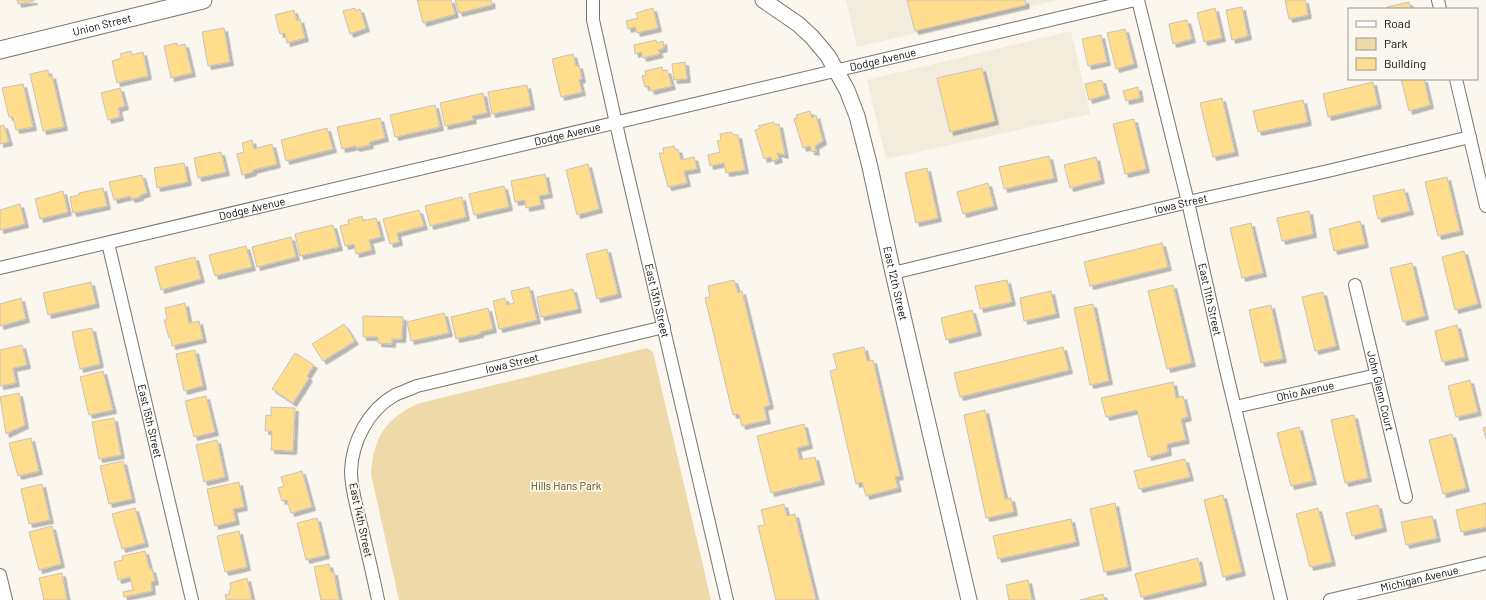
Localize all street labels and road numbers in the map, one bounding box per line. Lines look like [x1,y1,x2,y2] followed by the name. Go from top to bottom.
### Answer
[71,11,133,38] street label: Union Street
[848,45,917,73] street label: Dodge Avenue
[533,119,602,148] street label: Dodge Avenue
[1153,191,1209,216] street label: Iowa Street
[217,194,287,222] street label: Dodge Avenue
[881,245,911,322] street label: East 12th Street
[643,262,673,339] street label: East 13th Street
[1196,262,1225,337] street label: East 11th Street
[1365,349,1397,432] street label: John Glenn Court
[484,350,540,375] street label: Iowa Street
[1275,378,1335,403] street label: Ohio Avenue
[135,383,165,459] street label: East 15th Street
[347,481,376,558] street label: East 14th Street
[1379,563,1460,594] street label: Michigan Avenue

